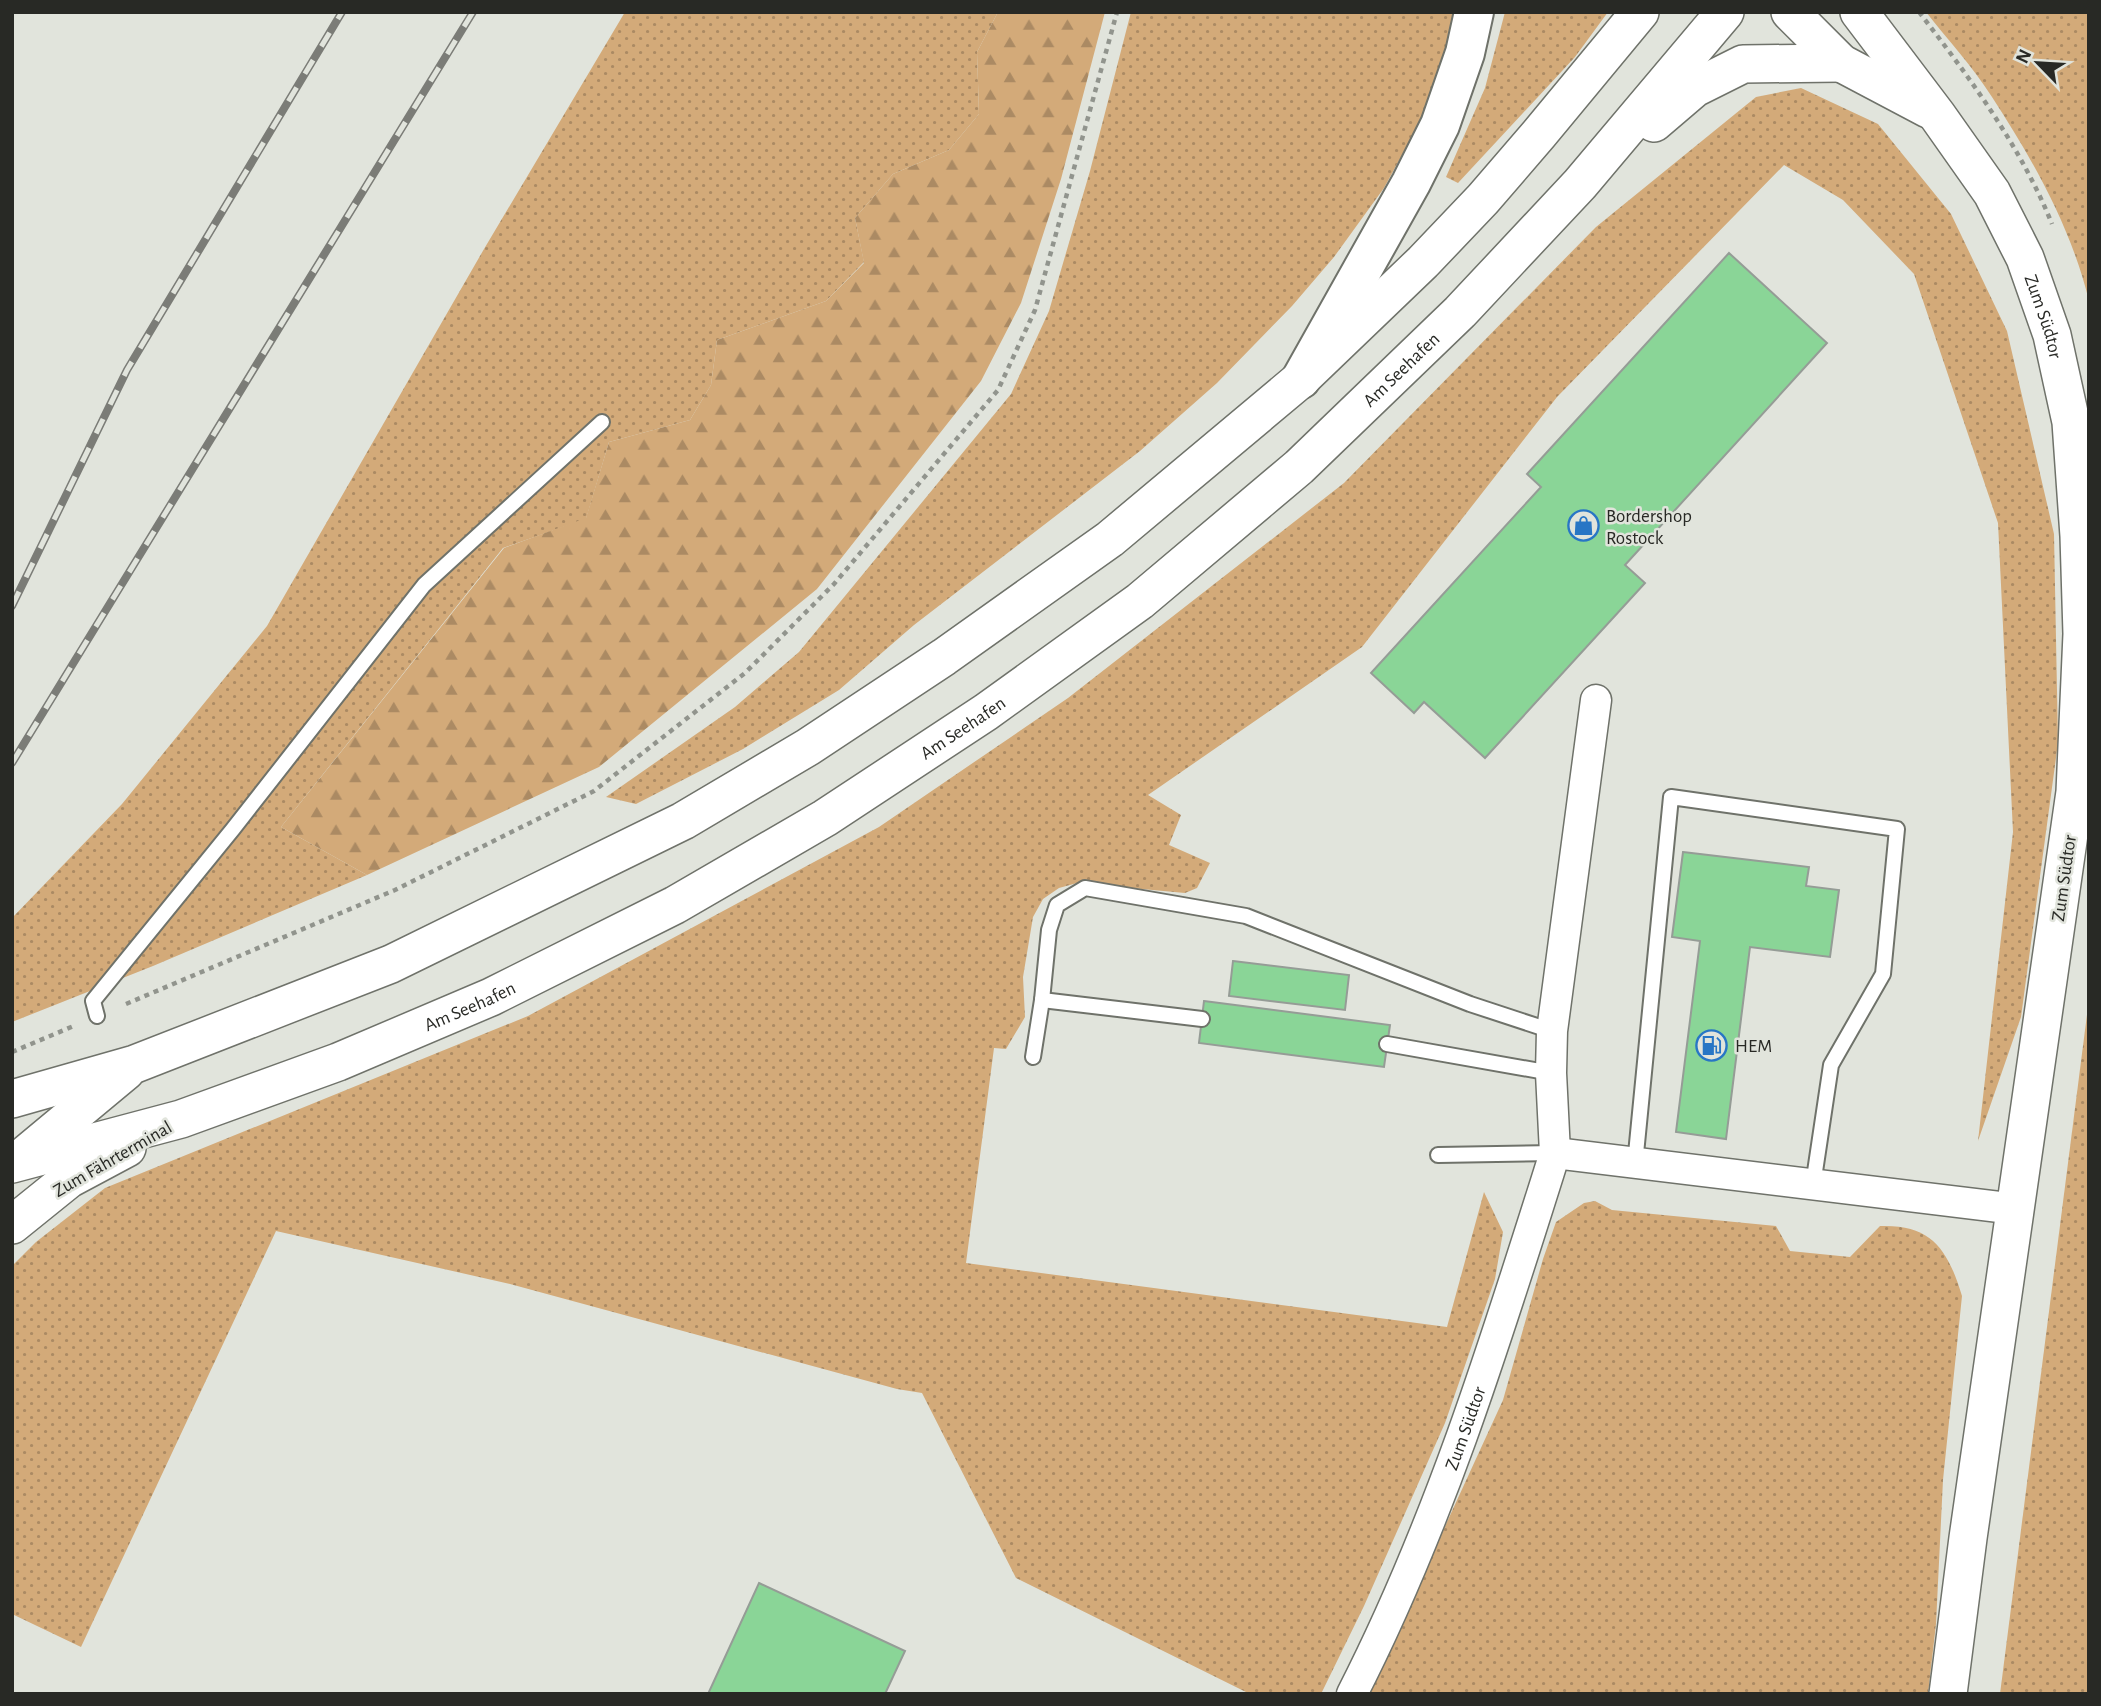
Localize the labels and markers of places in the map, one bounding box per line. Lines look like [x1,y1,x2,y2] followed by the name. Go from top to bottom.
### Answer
[1606,507,1692,548] place label: Bordershop Rostock
[1566,509,1600,543] shop icon: Bordershop Rostock
[1695,1028,1729,1062] fuel station icon: HEM
[1735,1037,1772,1056] place label: HEM

